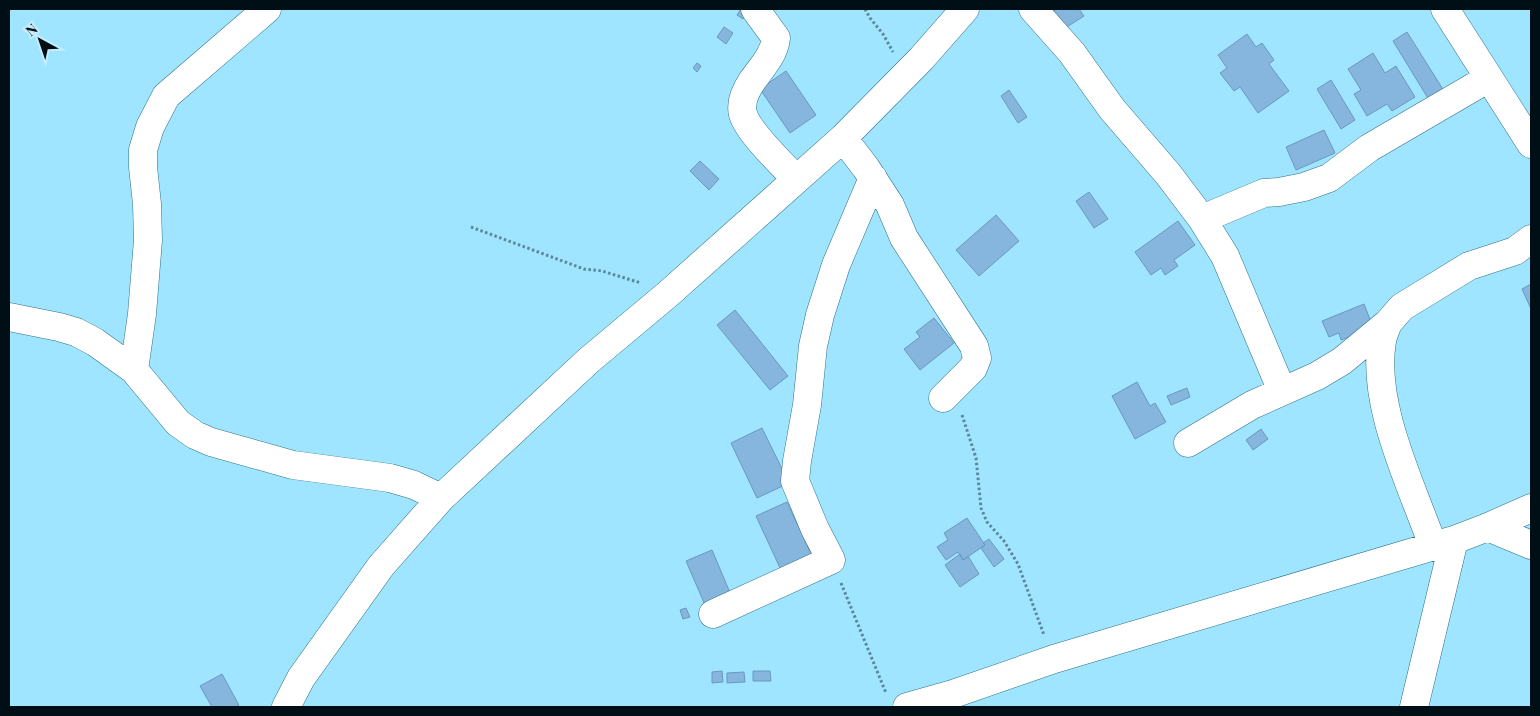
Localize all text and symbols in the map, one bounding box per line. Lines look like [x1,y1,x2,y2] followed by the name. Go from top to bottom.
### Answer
[15,15,65,65] north arrow
[21,19,41,40] text: N

